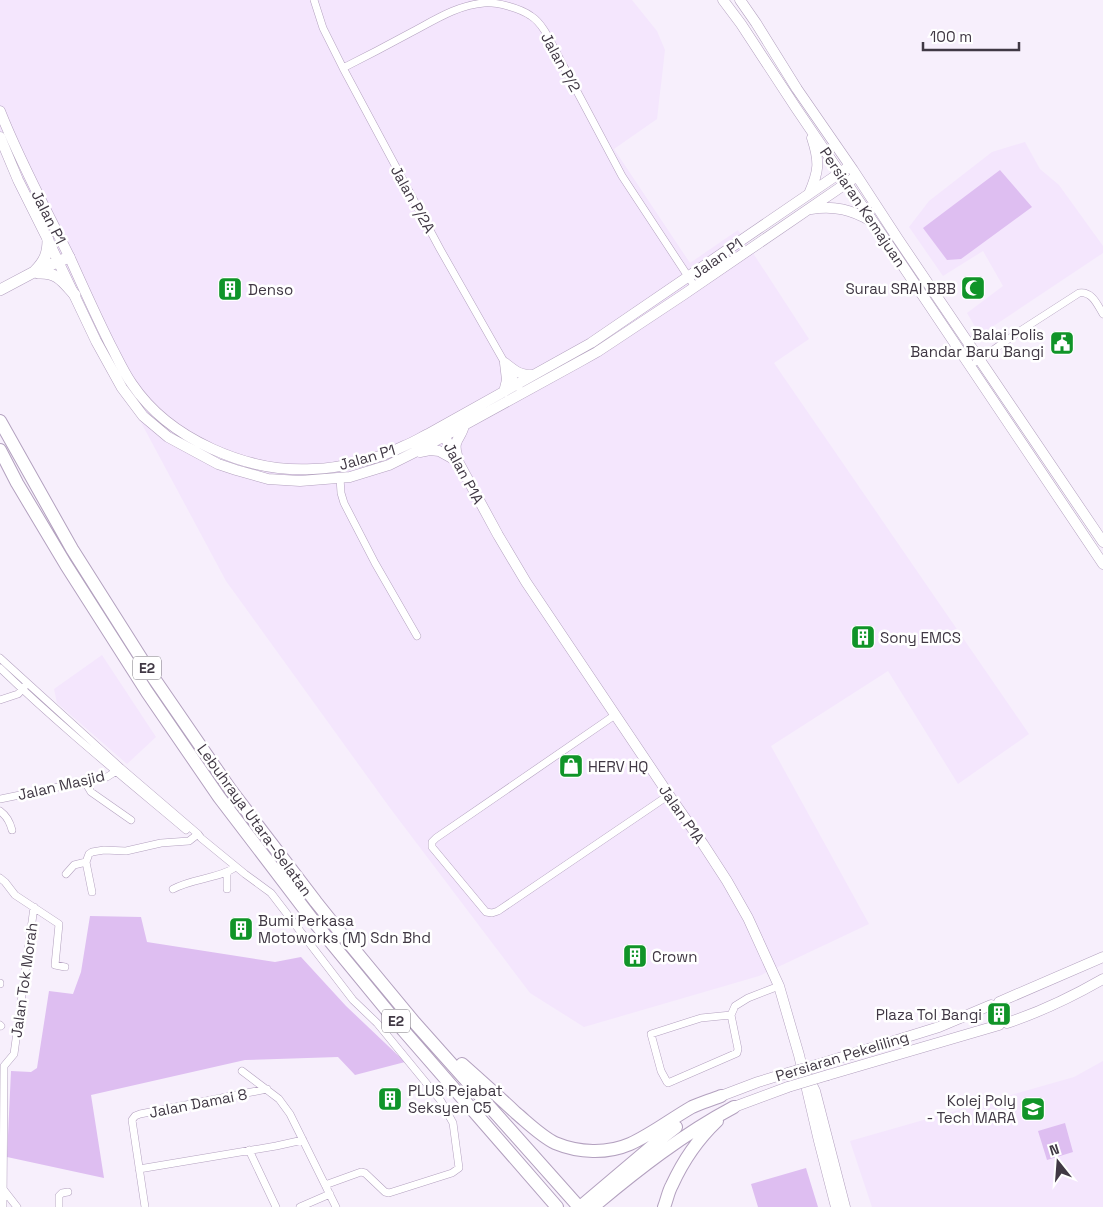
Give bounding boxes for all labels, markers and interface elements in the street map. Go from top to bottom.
scale bar [923,20,1019,52]
text: 100 m [930,27,972,46]
street label: Jalan P/2 [537,29,585,95]
street label: Persiaran Kemajuan [816,143,910,271]
street label: Jalan P/2A [387,162,440,237]
street label: Jalan P1 [27,187,71,247]
street label: Jalan P1 [688,234,746,282]
mosque icon: Surau SRAI BBB [960,275,986,301]
building icon: Denso [217,276,243,302]
place label: Surau SRAI BBB [845,279,956,298]
place label: Denso [248,280,293,299]
place label: Balai Polis Bandar Baru Bangi [910,325,1044,361]
public building icon: Balai Polis Bandar Baru Bangi [1049,330,1075,356]
street label: Jalan P1A [440,439,488,508]
street label: Jalan P1 [337,440,397,474]
building icon: Sony EMCS [850,624,876,650]
place label: Sony EMCS [880,628,961,647]
road number: E2 [133,656,161,680]
street label: Lebuhraya Utara–Selatan [193,740,317,900]
shop icon: HERV HQ [558,753,584,779]
place label: HERV HQ [588,757,648,776]
street label: Jalan Masjid [16,766,106,804]
street label: Jalan P1A [655,781,709,847]
place label: Bumi Perkasa Motoworks (M) Sdn Bhd [258,911,431,948]
building icon: Bumi Perkasa Motoworks (M) Sdn Bhd [228,916,254,942]
street label: Jalan Tok Morah [7,921,41,1039]
building icon: Crown [622,943,648,969]
place label: Crown [652,947,697,966]
building icon: Plaza Tol Bangi [986,1001,1012,1027]
place label: Plaza Tol Bangi [876,1005,982,1024]
road number: E2 [382,1009,410,1032]
street label: Persiaran Pekeliling [773,1027,911,1085]
place label: PLUS Pejabat Seksyen C5 [408,1081,503,1117]
street label: Jalan Damai 8 [147,1084,249,1122]
building icon: PLUS Pejabat Seksyen C5 [377,1086,403,1112]
place label: Kolej Poly - Tech MARA [927,1091,1017,1127]
school or university icon: Kolej Poly - Tech MARA [1020,1096,1046,1122]
north arrow [1033,1137,1083,1187]
text: N [1047,1140,1061,1160]

